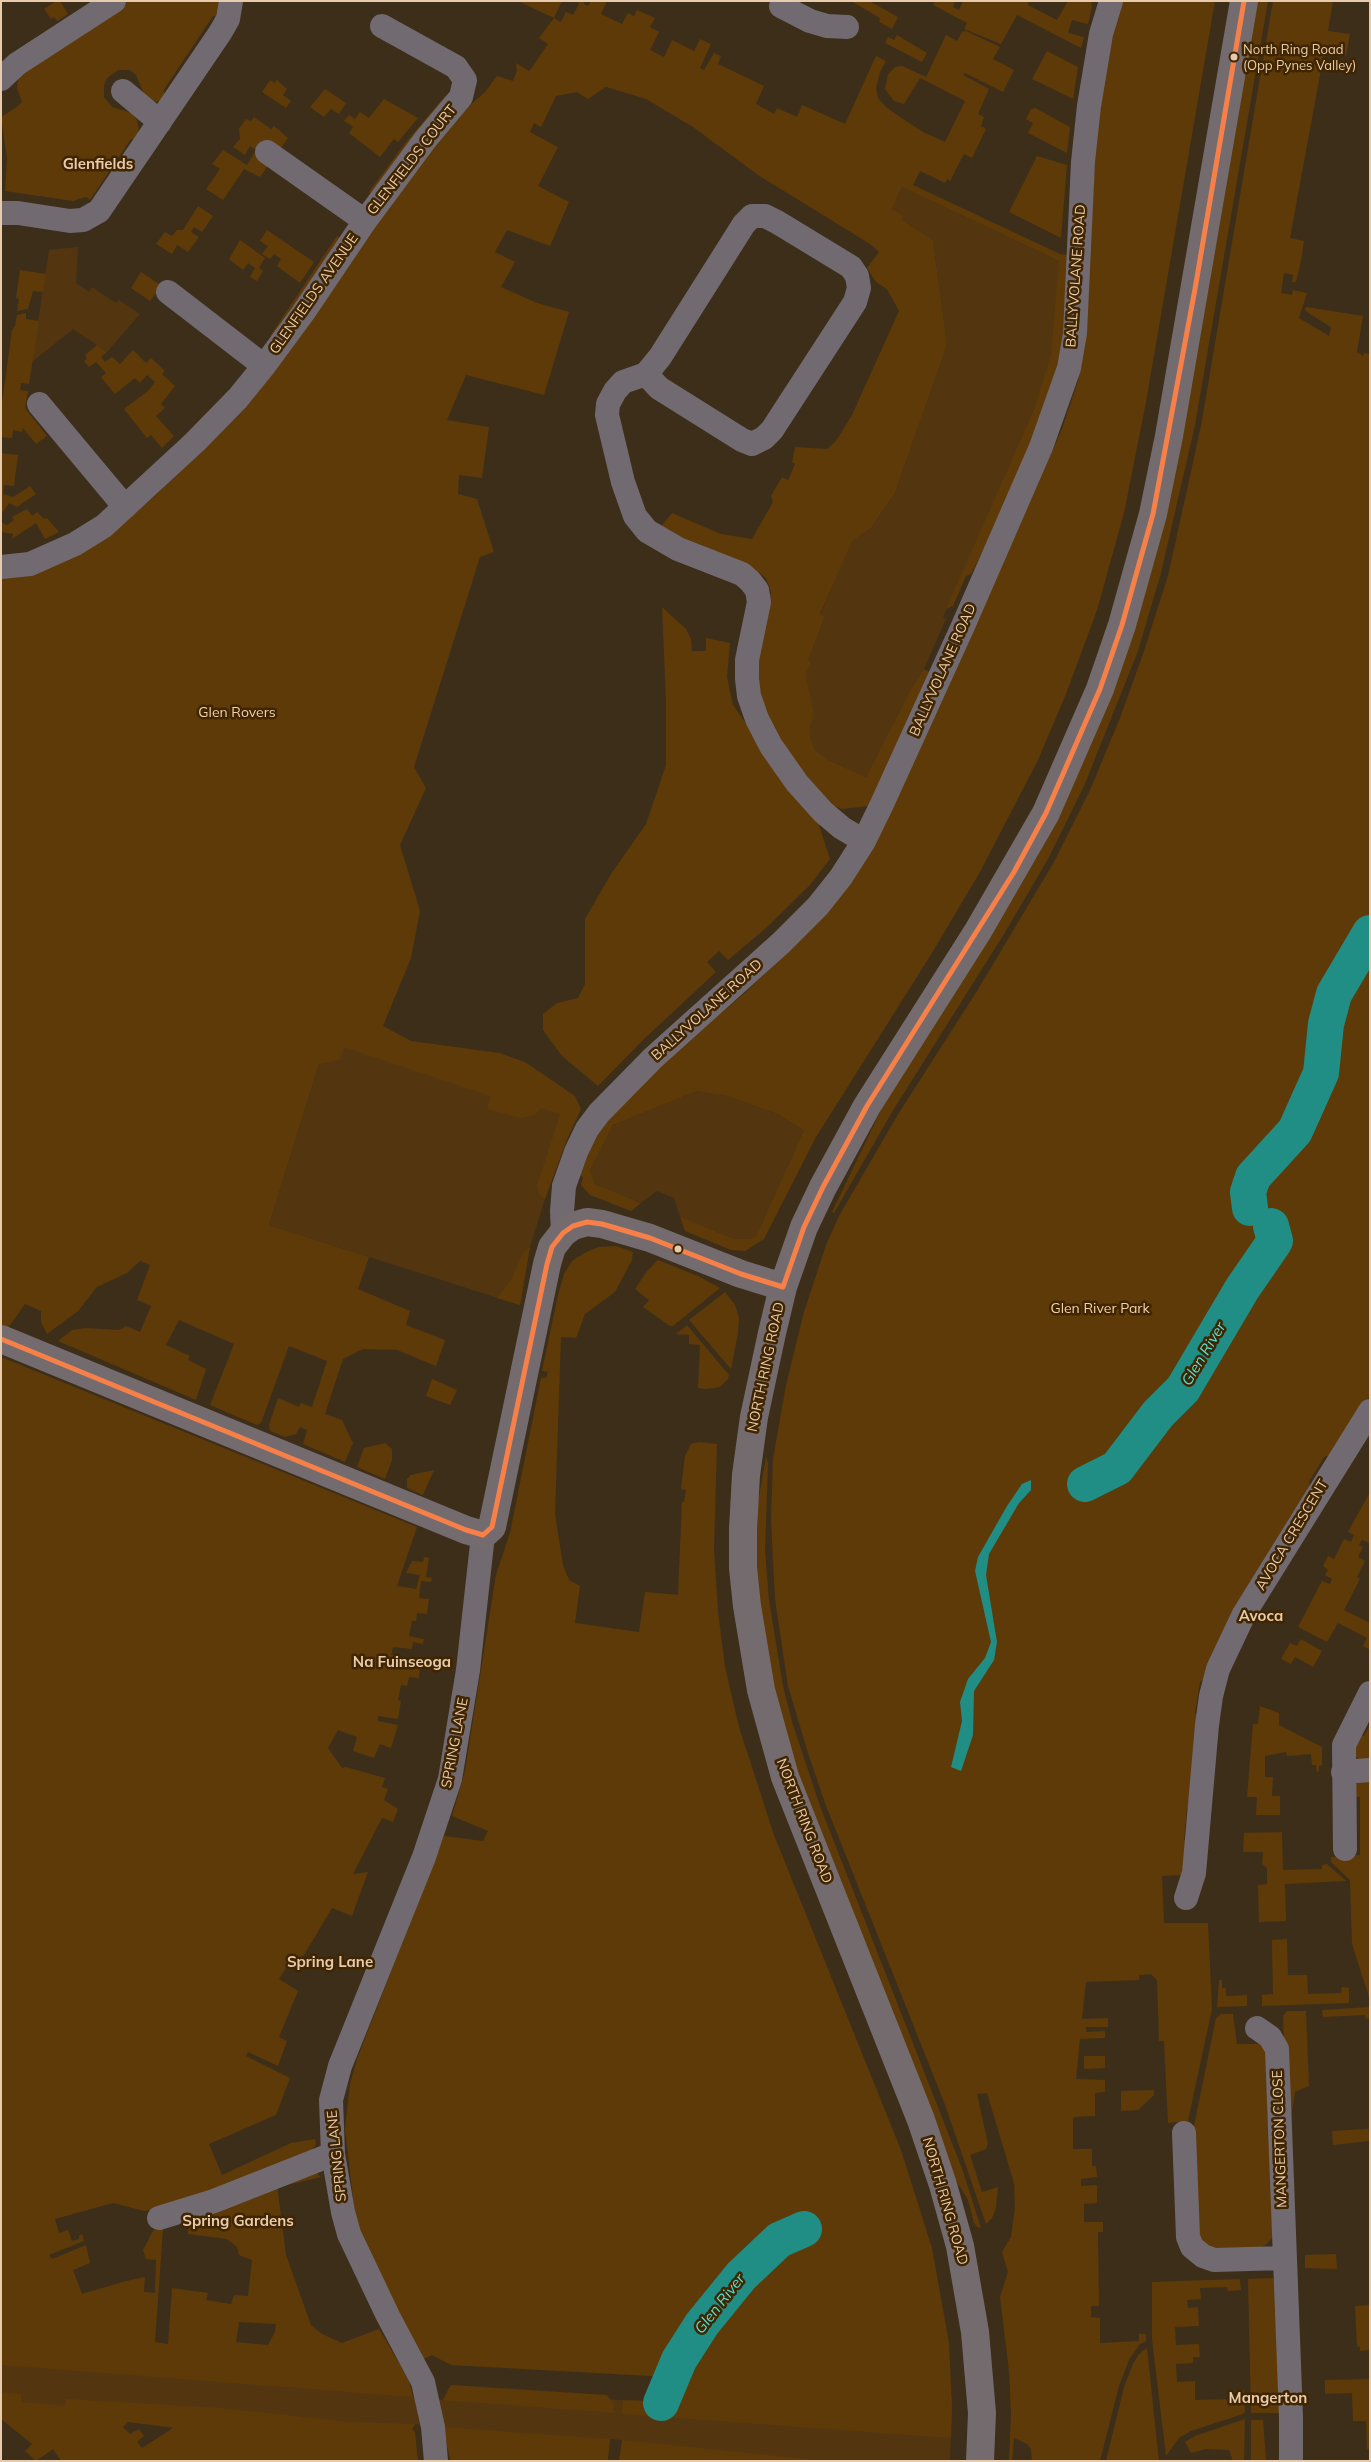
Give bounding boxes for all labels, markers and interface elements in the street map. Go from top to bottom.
place label: North Ring Road (Opp Pynes Valley) [1243,42,1356,73]
marker: North Ring Road (Opp Pynes Valley) [1229,52,1239,62]
street label: GLENFIELDS COURT [364,102,460,218]
district label: Glenfields [63,155,133,173]
street label: BALLYVOLANE ROAD [1063,204,1089,348]
street label: GLENFIELDS AVENUE [266,231,362,357]
street label: BALLYVOLANE ROAD [906,601,980,739]
park label: Glen Rovers [198,705,276,721]
street label: BALLYVOLANE ROAD [648,956,766,1064]
unlabelled marker [673,1244,683,1254]
street label: NORTH RING ROAD [744,1301,788,1433]
park label: Glen River Park [1050,1301,1150,1317]
water label: Glen River [1178,1319,1230,1389]
street label: AVOCA CRESCENT [1252,1477,1332,1593]
district label: Avoca [1239,1607,1283,1625]
district label: Na Fuinseoga [353,1653,451,1671]
street label: SPRING LANE [438,1696,472,1790]
street label: NORTH RING ROAD [772,1756,836,1886]
district label: Spring Lane [287,1953,373,1971]
street label: MANGERTON CLOSE [1269,2070,1291,2208]
street label: SPRING LANE [324,2109,350,2203]
street label: NORTH RING ROAD [919,2135,971,2267]
district label: Spring Gardens [182,2212,294,2230]
water label: Glen River [691,2271,749,2337]
district label: Mangerton [1229,2389,1307,2407]

